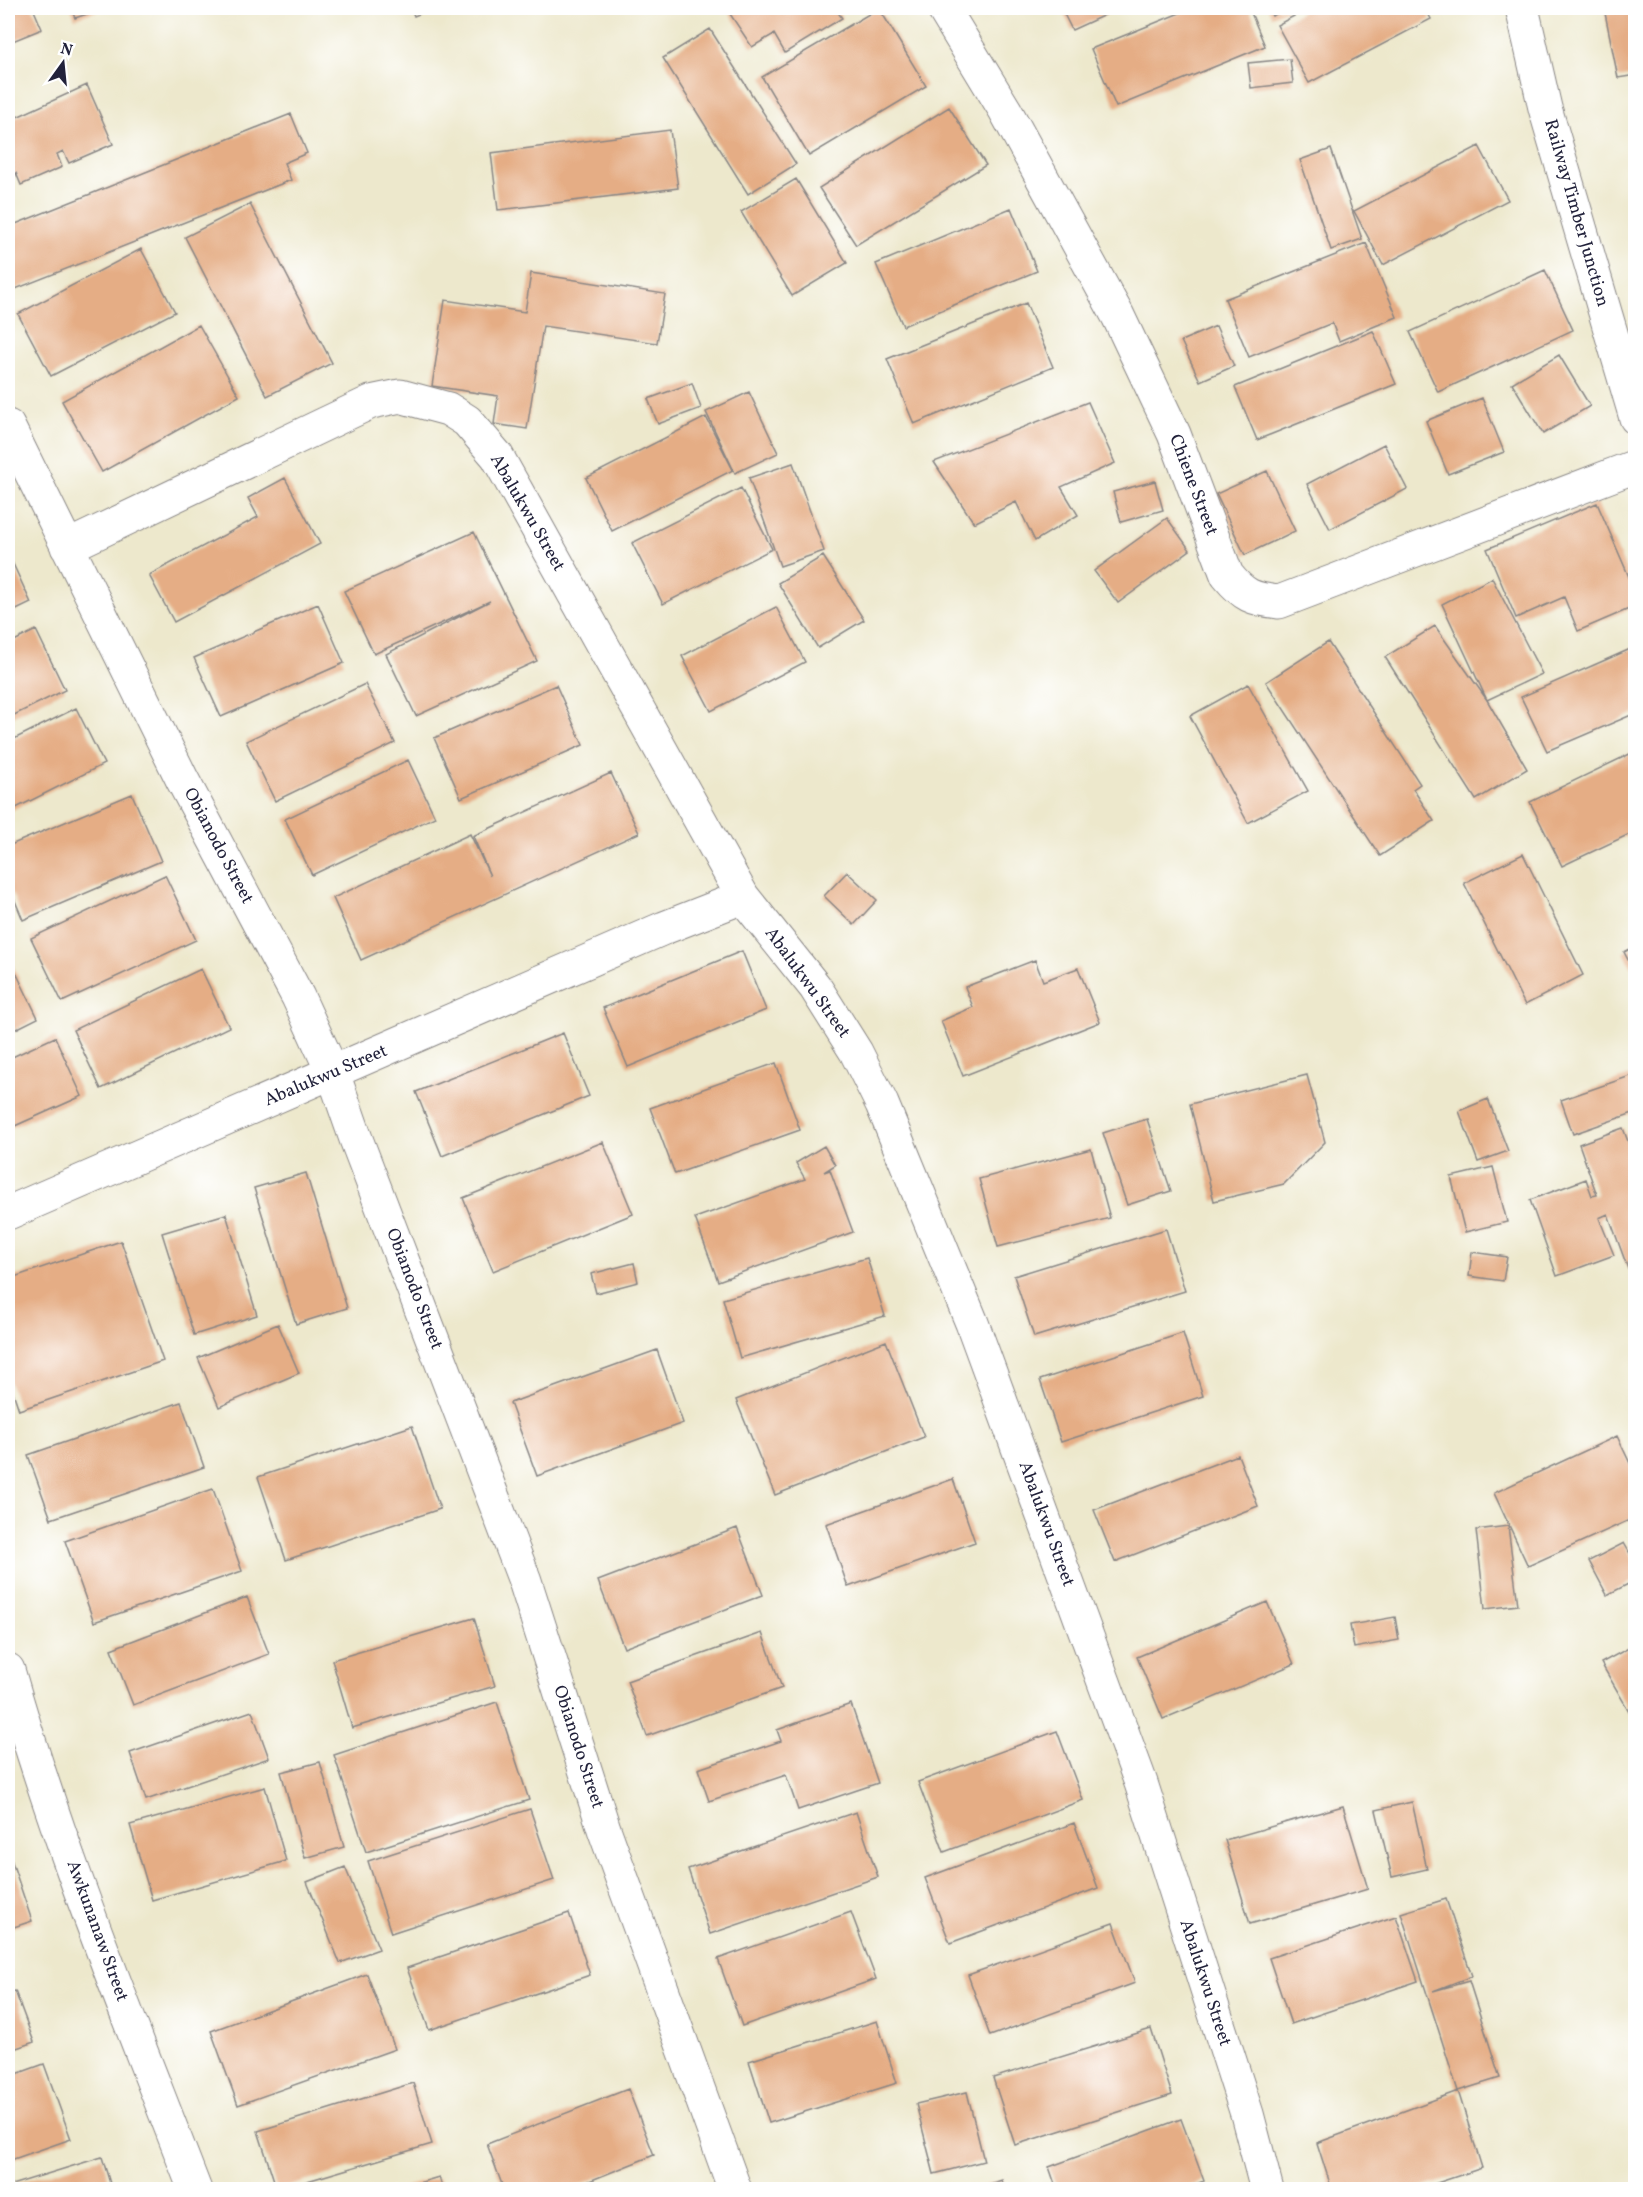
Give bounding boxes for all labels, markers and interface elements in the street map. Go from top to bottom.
north arrow [33,33,93,93]
text: N [58,38,75,63]
street label: Railway Timber Junction [1537,116,1615,310]
street label: Chiene Street [1162,431,1224,539]
street label: Abalukwu Street [483,450,571,576]
street label: Obianodo Street [177,784,259,908]
street label: Abalukwu Street [758,922,856,1044]
street label: Abalukwu Street [261,1039,391,1113]
street label: Obianodo Street [379,1225,449,1353]
street label: Abalukwu Street [1012,1458,1080,1590]
street label: Obianodo Street [546,1682,610,1812]
street label: Awkunanaw Street [60,1857,134,2005]
street label: Abalukwu Street [1173,1917,1237,2049]

